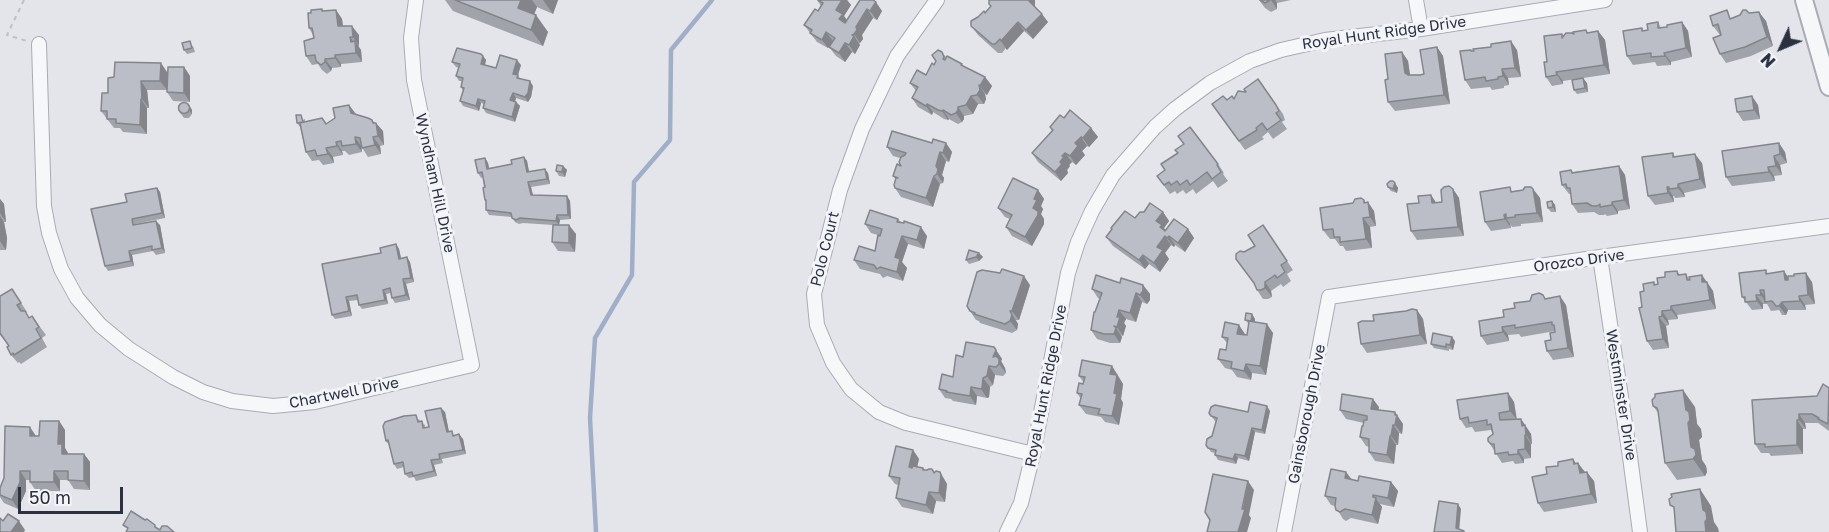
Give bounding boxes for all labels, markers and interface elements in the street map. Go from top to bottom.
street label: Royal Hunt Ridge Drive [1301,13,1467,53]
north arrow [1751,18,1811,78]
text: N [1757,49,1779,72]
street label: Wyndham Hill Drive [411,112,459,254]
street label: Polo Court [807,210,843,288]
street label: Orozco Drive [1532,246,1626,276]
street label: Royal Hunt Ridge Drive [1021,303,1071,469]
street label: Westminster Drive [1602,328,1640,462]
street label: Gainsborough Drive [1285,343,1329,485]
street label: Chartwell Drive [288,374,400,412]
scale bar [21,475,126,513]
text: 50 m [29,486,71,508]

